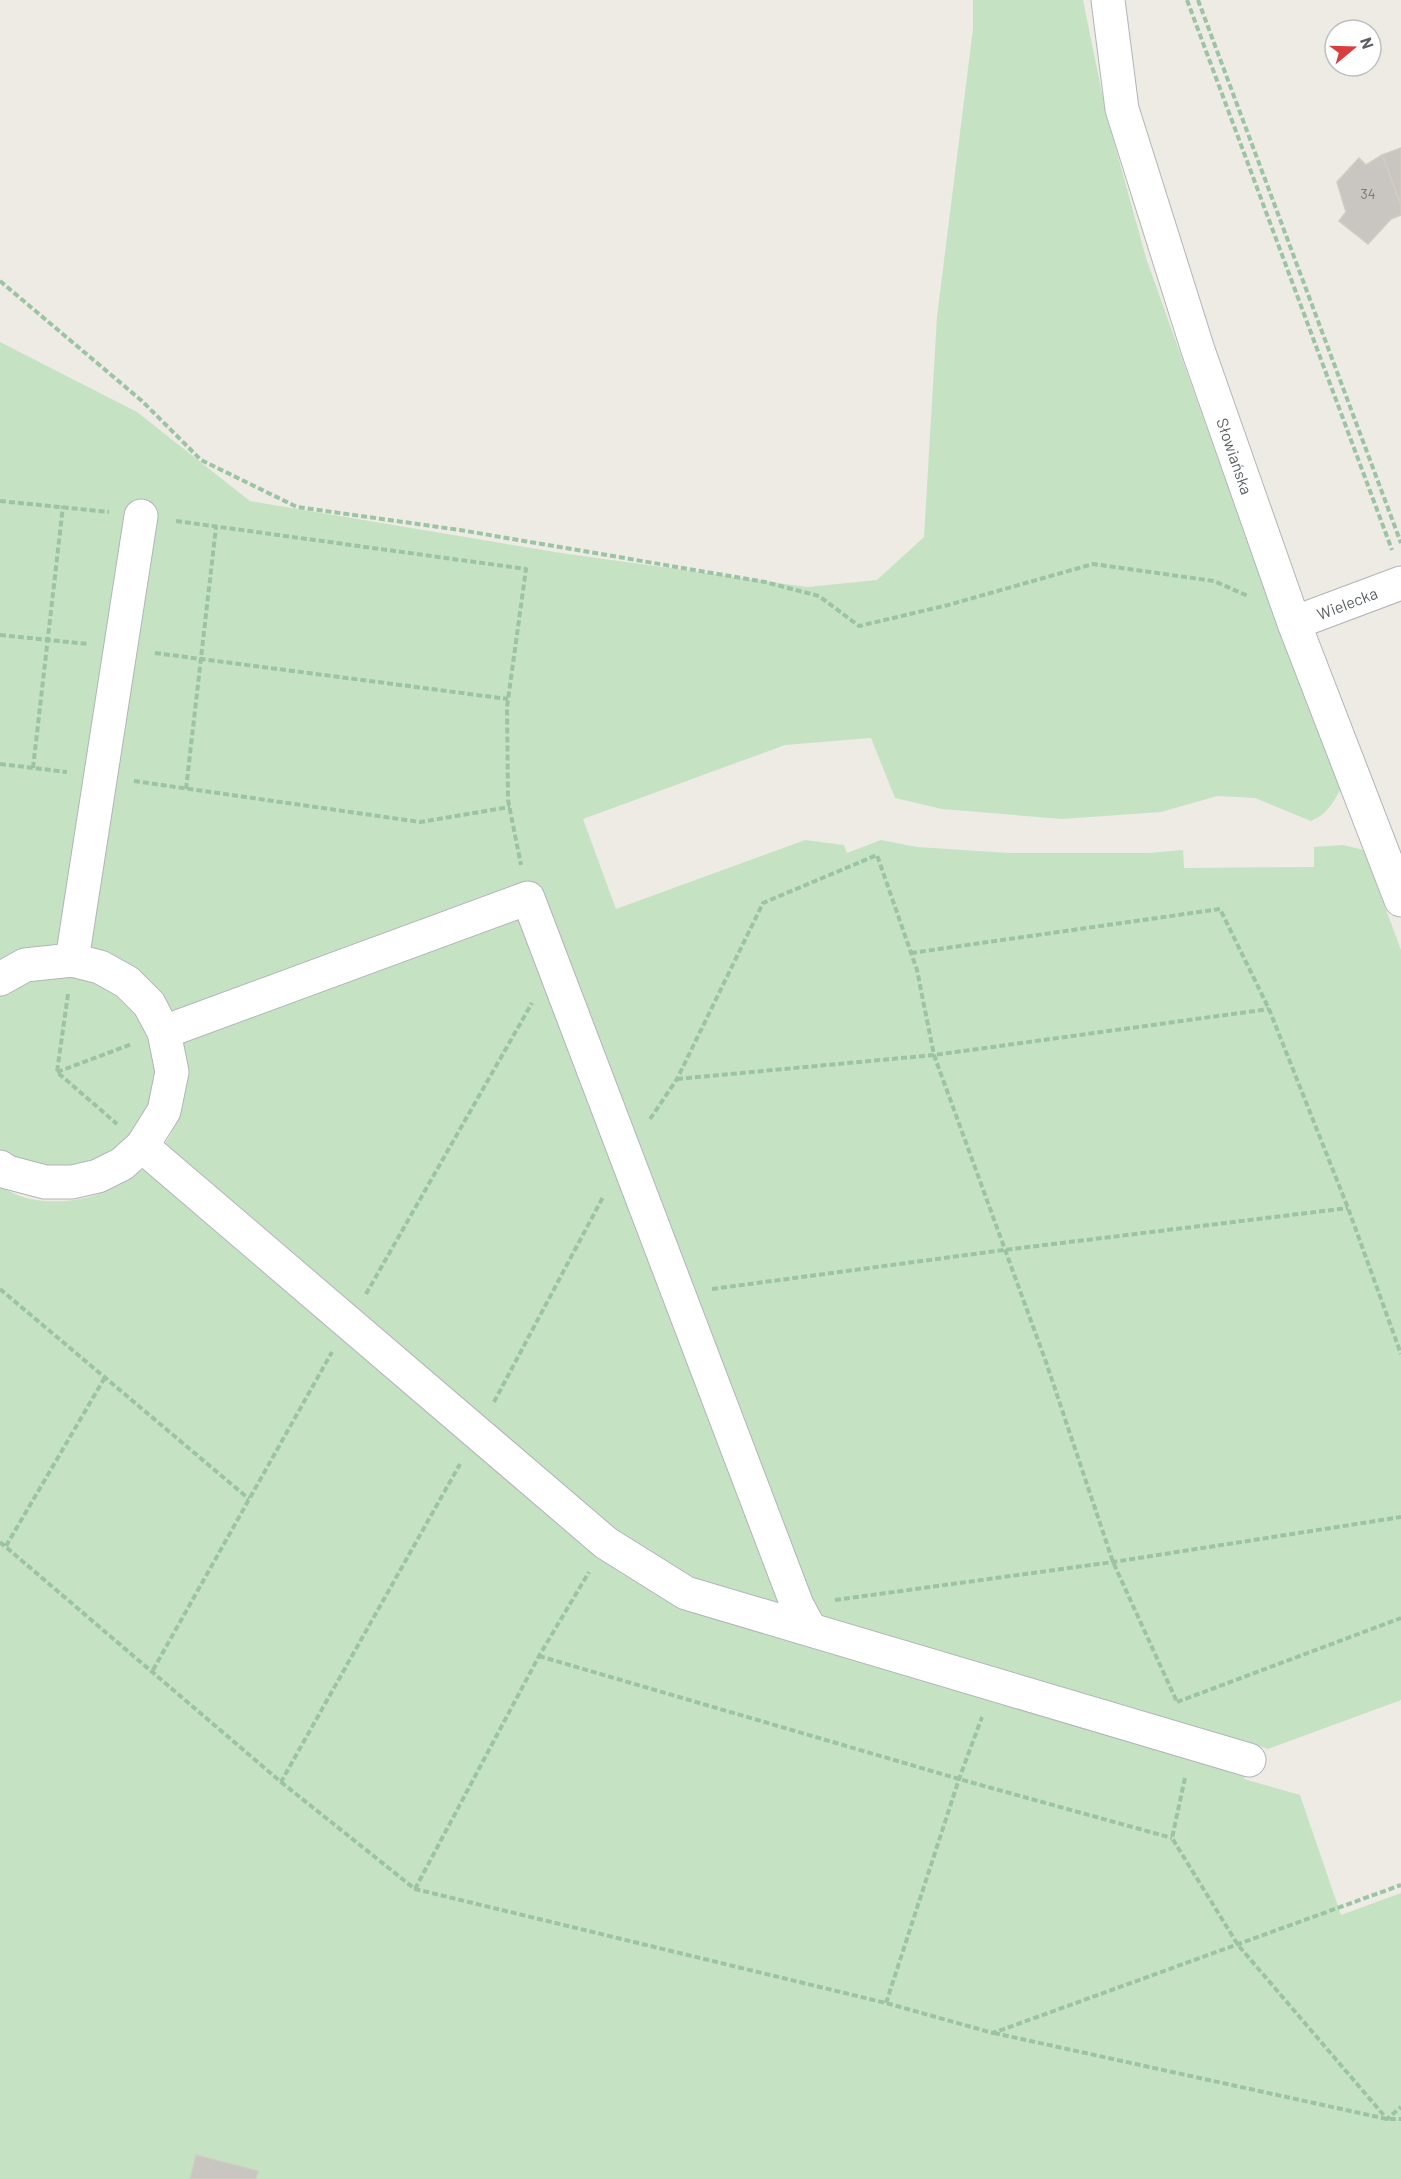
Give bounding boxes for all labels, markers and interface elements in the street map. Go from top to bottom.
north arrow [1323,18,1383,78]
text: N [1357,35,1378,51]
house number: 34 [1361,185,1375,202]
street label: Słowiańska [1213,415,1257,497]
street label: Wielecka [1314,583,1380,623]

